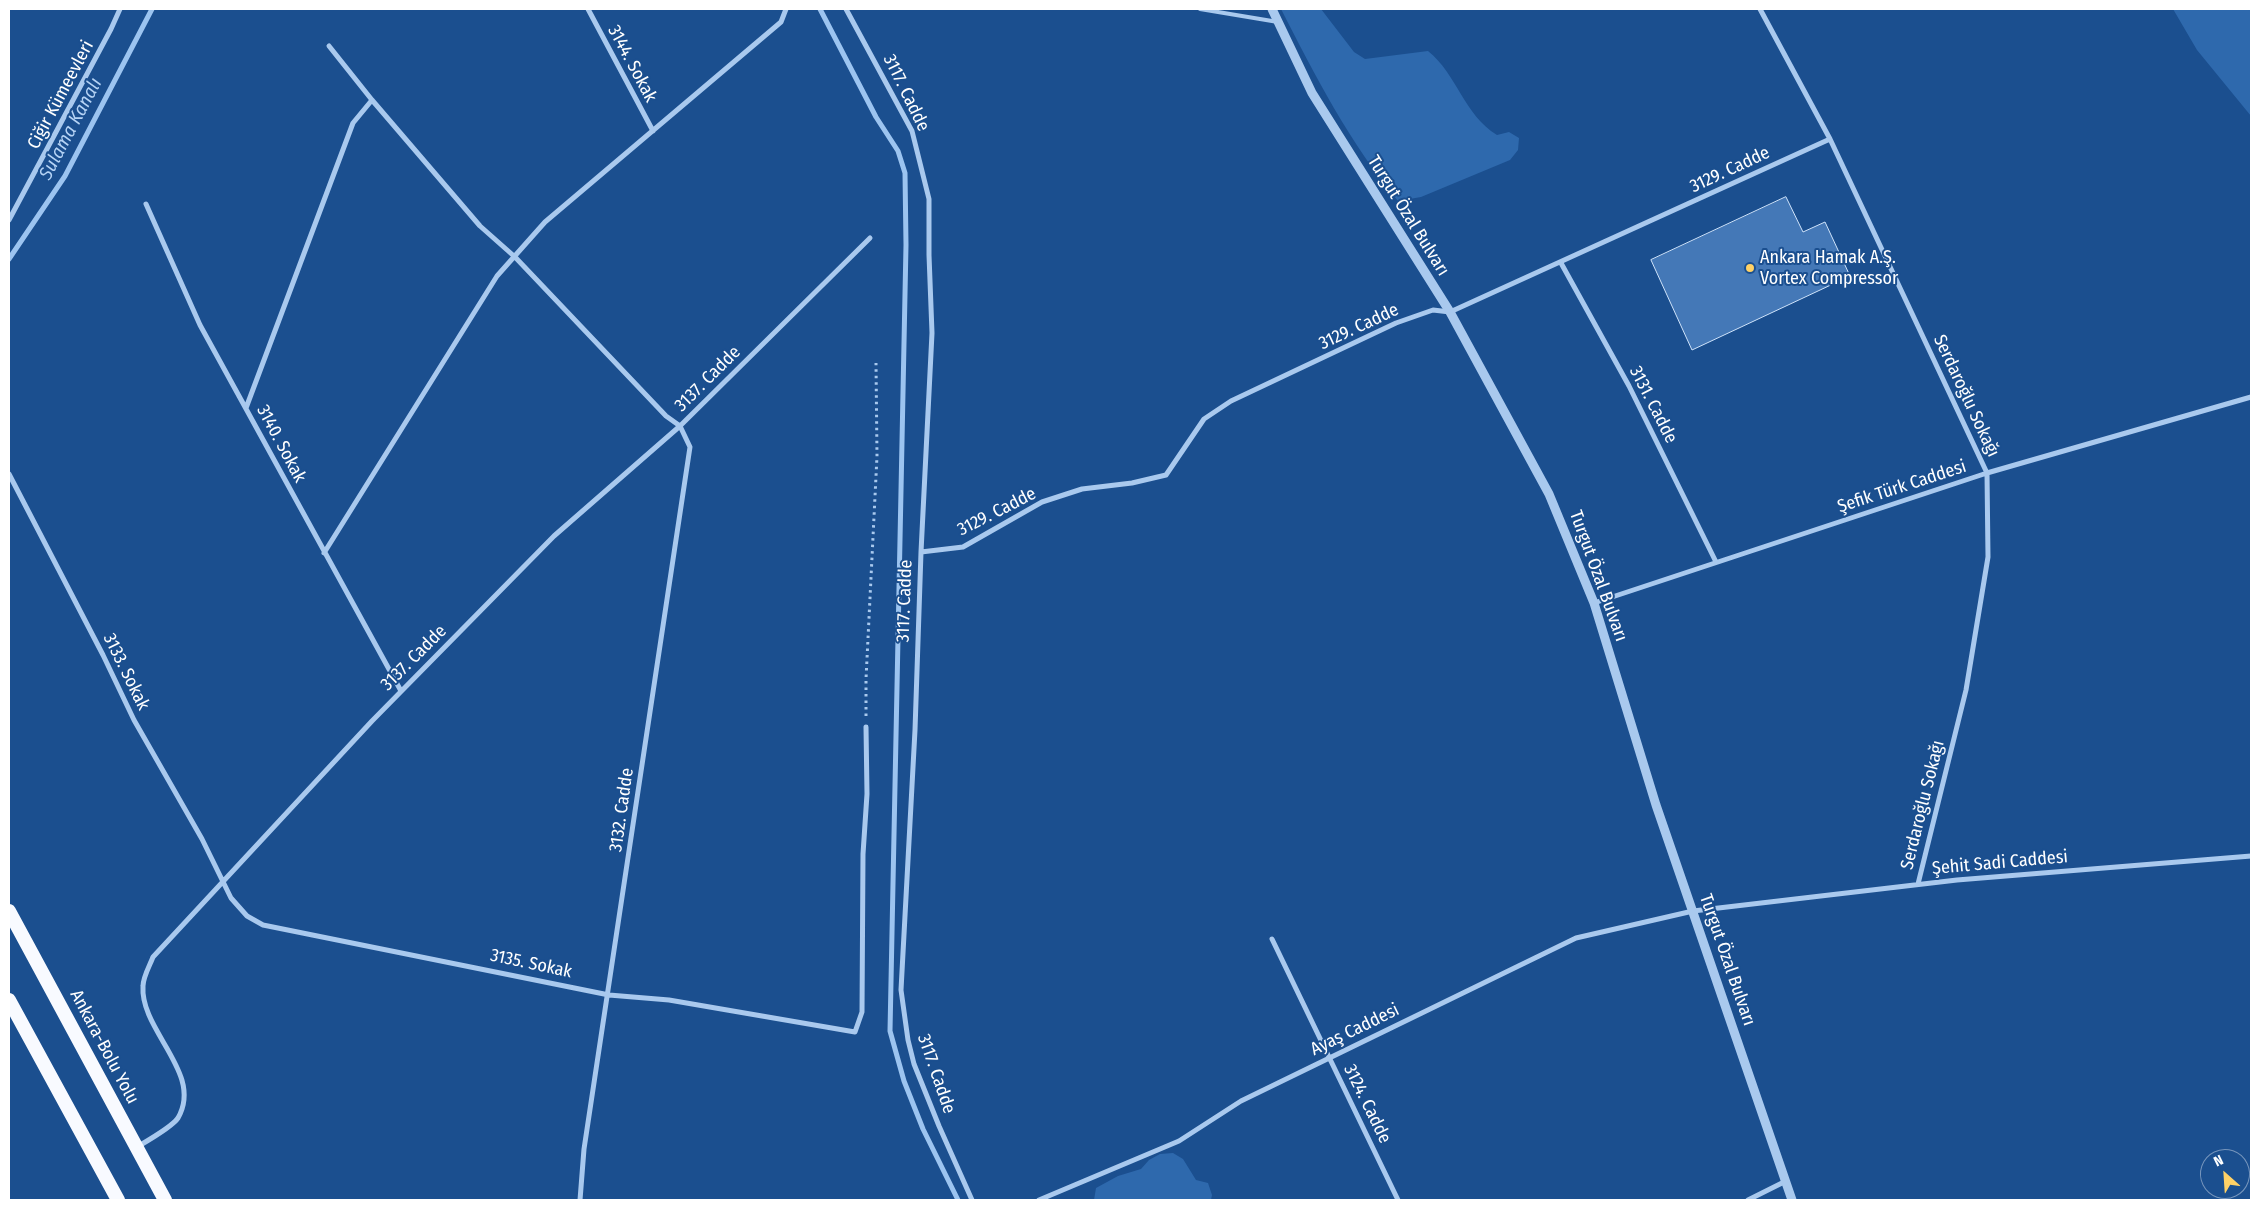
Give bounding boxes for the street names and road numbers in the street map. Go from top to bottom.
street label: 3144. Sokak [603,22,661,106]
street label: Ciğir Kümeevleri [23,37,99,153]
street label: 3117. Cadde [878,51,934,135]
street label: 3129. Cadde [1687,142,1773,198]
street label: Turgut Özal Bulvarı [1362,152,1454,280]
street label: 3129. Cadde [1316,299,1402,355]
street label: Serdaroğlu Sokağı [1928,331,2004,461]
street label: 3137. Cadde [671,342,745,416]
street label: 3131. Cadde [1624,363,1682,447]
street label: 3140. Sokak [252,402,310,486]
street label: Şefik Türk Caddesi [1835,456,1969,518]
street label: 3129. Cadde [954,483,1040,541]
street label: Turgut Özal Bulvarı [1564,508,1632,644]
street label: 3117. Cadde [893,559,917,643]
street label: 3137. Cadde [377,621,451,695]
street label: 3133. Sokak [98,630,154,714]
street label: Serdaroğlu Sokağı [1897,738,1949,872]
street label: 3132. Cadde [605,767,639,853]
street label: Şehit Sadi Caddesi [1931,846,2069,880]
street label: Turgut Özal Bulvarı [1694,891,1760,1029]
street label: 3135. Sokak [488,945,574,983]
street label: Ankara-Bolu Yolu [65,986,143,1108]
street label: Ayaş Caddesi [1307,999,1403,1061]
street label: 3117. Cadde [912,1031,960,1117]
street label: 3124. Cadde [1339,1061,1395,1147]

